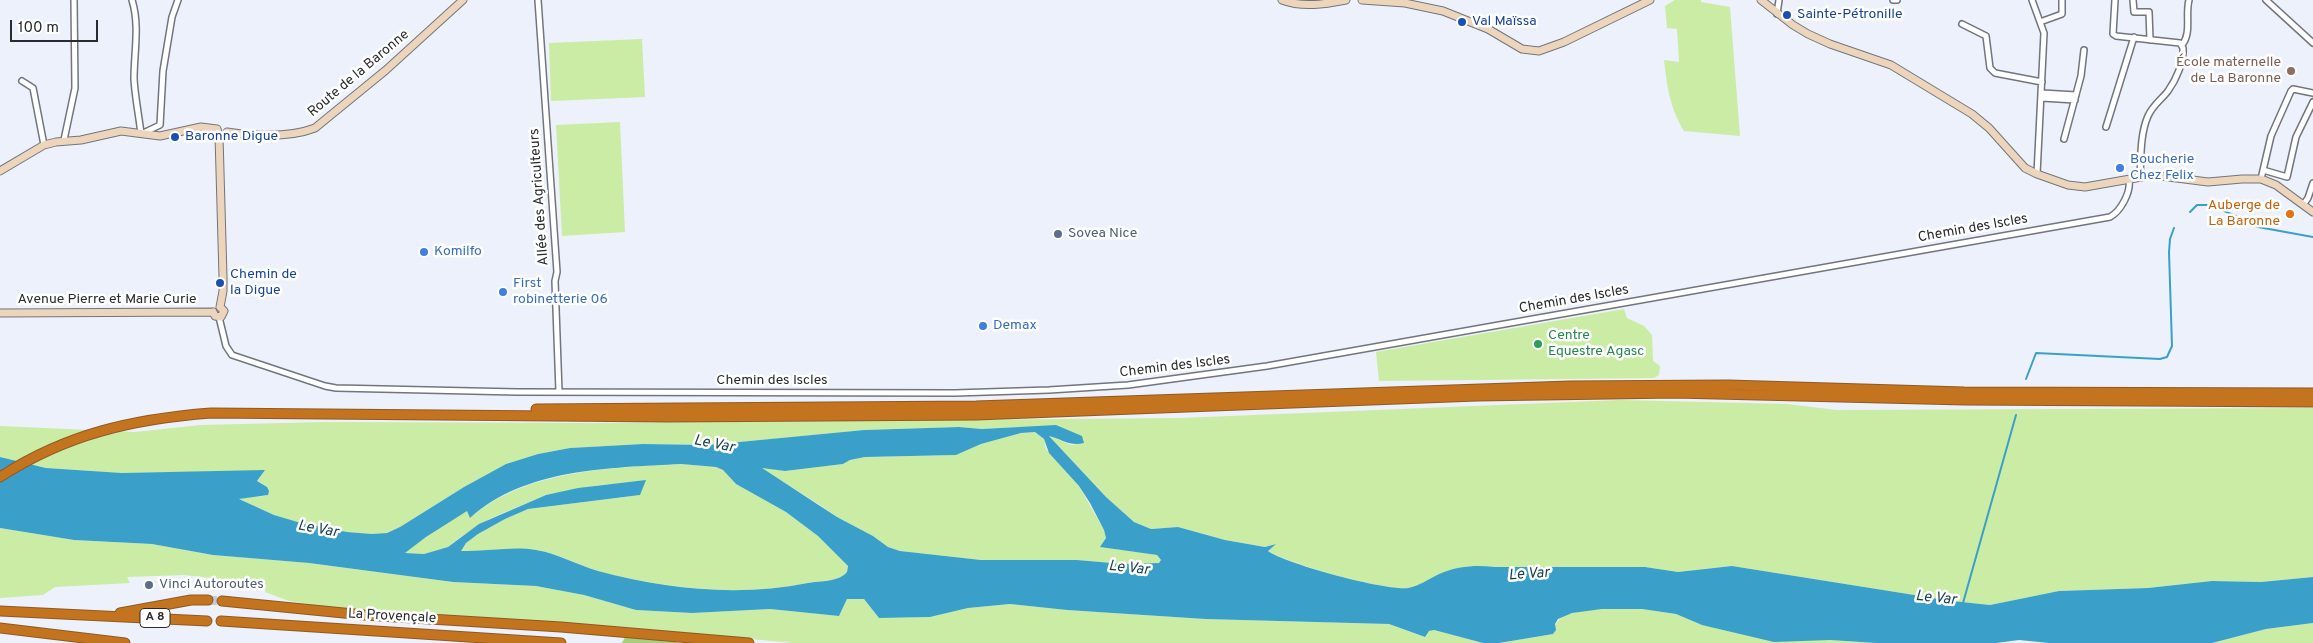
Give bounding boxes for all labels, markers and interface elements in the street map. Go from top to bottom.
place label: Sainte-Pétronille [1797,7,1903,23]
marker: Sainte-Pétronille [1781,9,1793,21]
scale bar [12,10,100,42]
place label: Val Maïssa [1472,14,1537,30]
marker: Val Maïssa [1456,16,1468,28]
text: 100 m [18,19,59,38]
street label: Route de la Baronne [305,27,413,121]
place label: École maternelle de La Baronne [2176,55,2281,88]
marker: École maternelle de La Baronne [2285,65,2297,77]
street label: Allée des Agriculteurs [527,128,553,266]
place label: Baronne Digue [185,129,278,145]
marker: Baronne Digue [169,131,181,143]
place label: Boucherie Chez Felix [2130,152,2194,184]
marker: Boucherie Chez Felix [2114,162,2126,174]
place label: Auberge de La Baronne [2208,198,2280,230]
marker: Auberge de La Baronne [2284,208,2296,220]
street label: Chemin des Iscles [1917,211,2029,247]
place label: Sovea Nice [1068,226,1137,242]
marker: Sovea Nice [1052,228,1064,240]
place label: Komilfo [434,244,482,260]
marker: Komilfo [418,246,430,258]
place label: Chemin de la Digue [230,267,297,300]
place label: First robinetterie 06 [513,276,608,308]
marker: Chemin de la Digue [214,277,226,289]
street label: Chemin des Iscles [1518,282,1630,318]
marker: First robinetterie 06 [497,286,509,298]
street label: Avenue Pierre et Marie Curie [17,292,197,308]
place label: Demax [993,318,1037,334]
marker: Demax [977,320,989,332]
place label: Centre Equestre Agasc [1548,328,1644,361]
marker: Centre Equestre Agasc [1532,338,1544,350]
street label: Chemin des Iscles [1119,352,1231,382]
street label: Chemin des Iscles [716,373,828,389]
water label: Le Var [692,432,736,458]
water label: Le Var [296,518,340,542]
water label: Le Var [1108,558,1150,580]
water label: Le Var [1508,565,1550,585]
place label: Vinci Autoroutes [159,577,264,593]
marker: Vinci Autoroutes [143,579,155,591]
water label: Le Var [1915,588,1957,610]
street label: La Provençale [347,606,437,628]
road number: A 8 [140,608,170,628]

